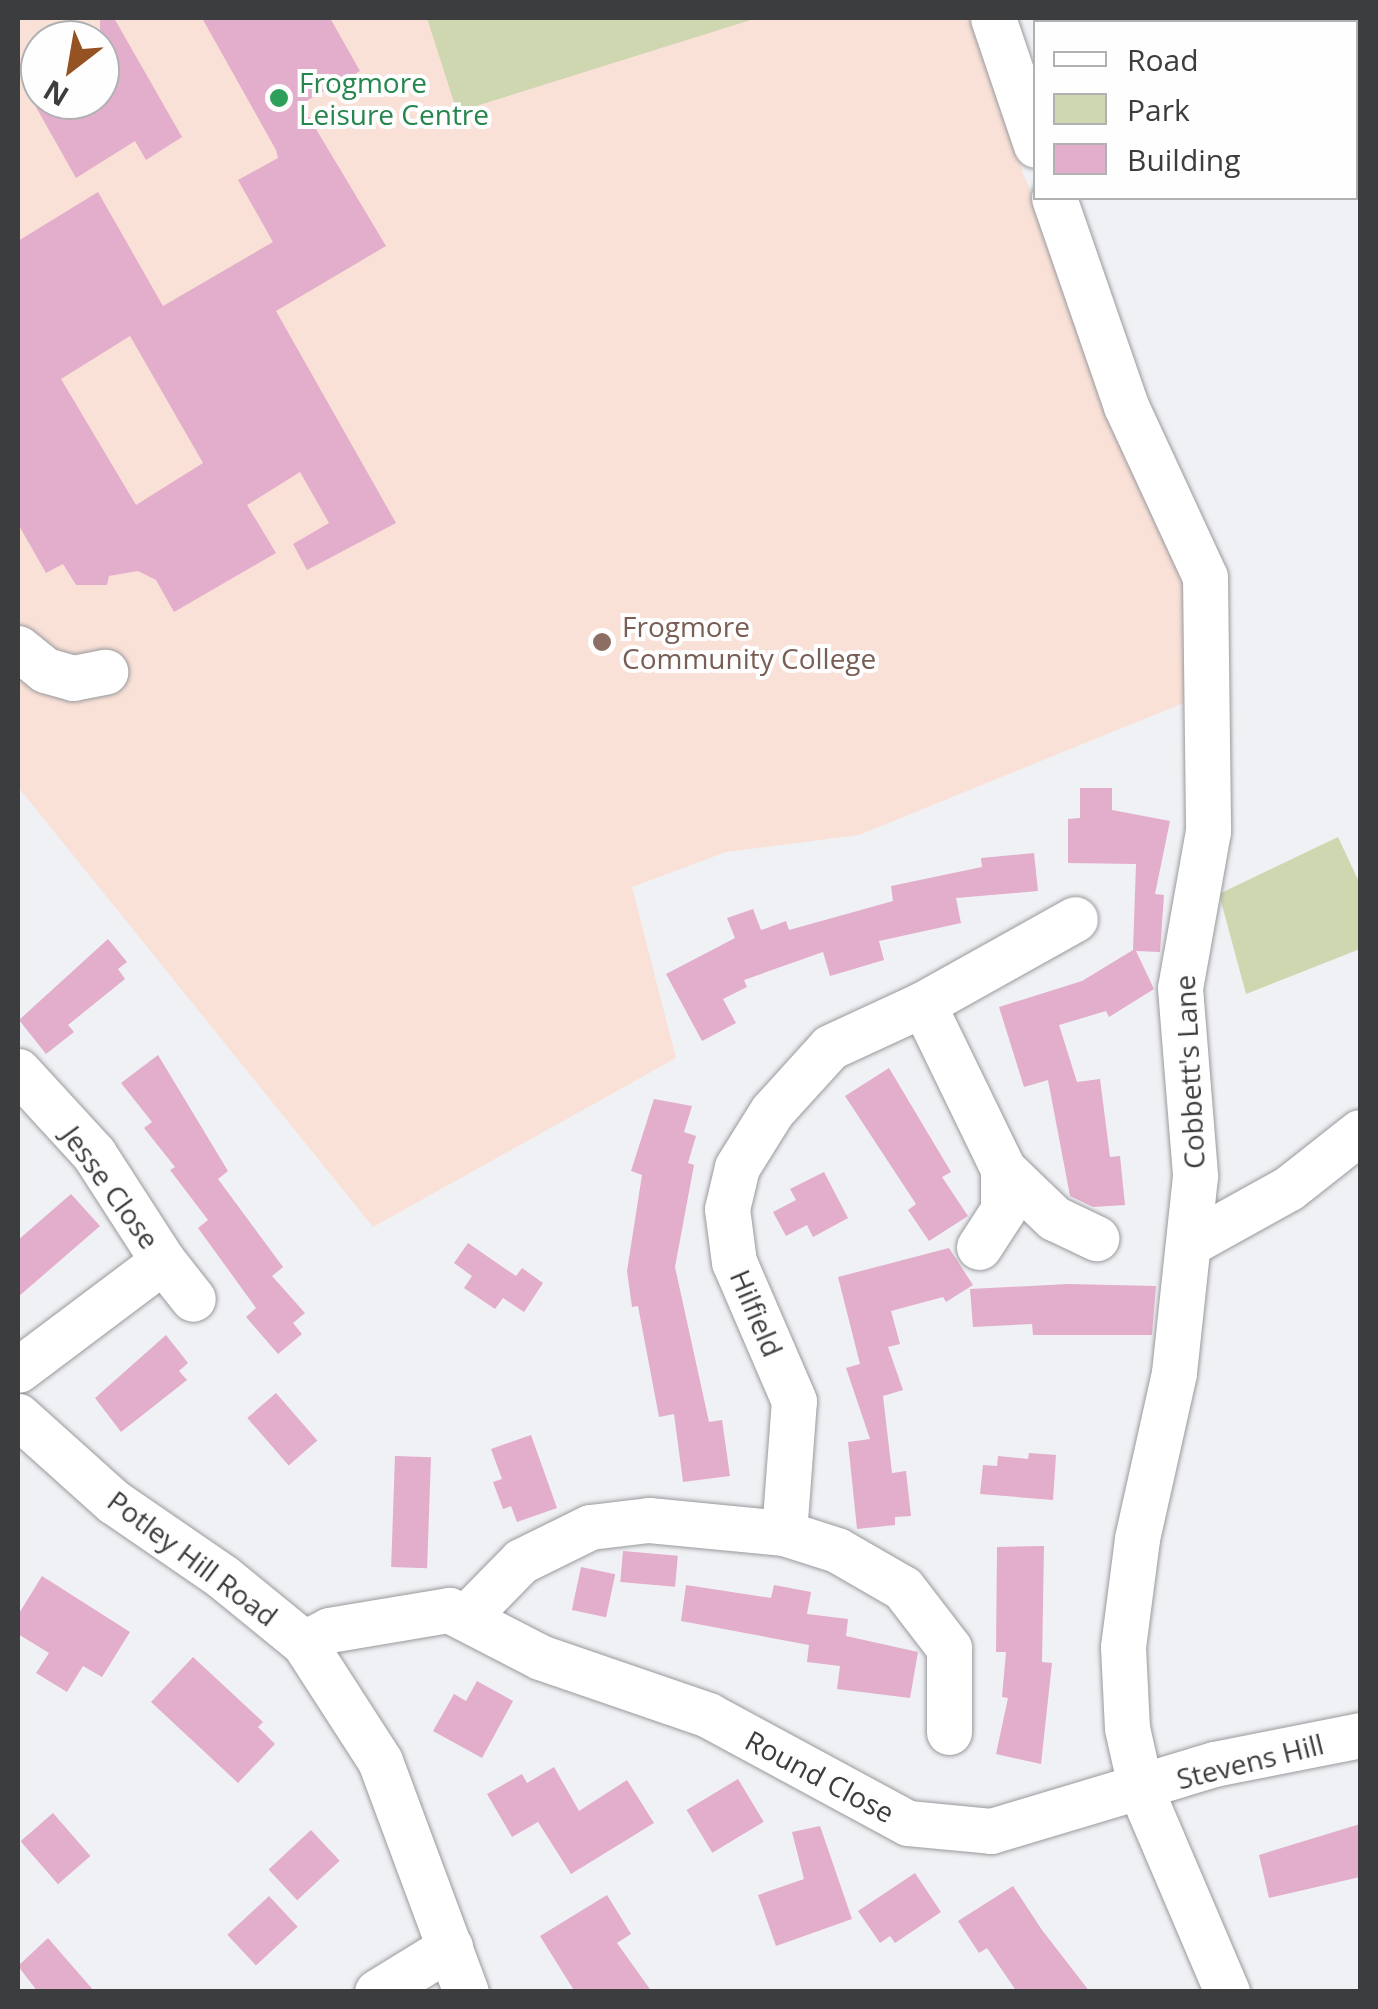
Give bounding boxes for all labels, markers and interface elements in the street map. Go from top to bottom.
north arrow [20,20,120,120]
legend [1033,20,1358,200]
text: Road [1127,39,1199,80]
place label: Frogmore Leisure Centre [299,65,489,131]
text: N [36,72,75,116]
marker: Frogmore Leisure Centre [268,87,290,109]
text: Park [1127,89,1190,130]
text: Building [1127,139,1241,180]
place label: Frogmore Community College [622,609,876,675]
marker: Frogmore Community College [591,631,613,653]
street label: Cobbett's Lane [1167,974,1211,1170]
street label: Jesse Close [55,1119,167,1255]
street label: Hilfield [724,1264,790,1362]
street label: Potley Hill Road [102,1483,284,1633]
street label: Round Close [740,1723,900,1829]
street label: Stevens Hill [1173,1727,1327,1795]

